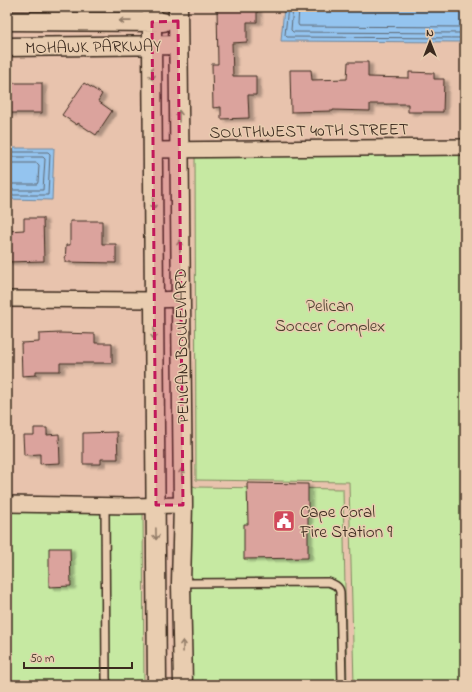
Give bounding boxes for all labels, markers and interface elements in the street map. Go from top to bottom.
one-way arrow [119,18,132,25]
north arrow [410,22,450,62]
text: N [426,25,434,41]
street label: MOHAWK PARKWAY [25,34,161,61]
one-way arrow [148,67,156,80]
one-way arrow [175,110,183,123]
street label: SOUTHWEST 40TH STREET [209,117,409,146]
one-way arrow [149,197,157,210]
one-way arrow [176,240,184,253]
street label: PELICAN BOULEVARD [169,268,196,424]
park label: Pelican Soccer Complex [275,294,385,339]
one-way arrow [150,327,158,340]
one-way arrow [178,468,186,481]
place label: Cape Coral Fire Station 9 [299,500,392,545]
public building icon: Cape Coral Fire Station 9 [271,508,297,534]
one-way arrow [152,527,160,540]
one-way arrow [179,640,186,653]
scale bar [24,644,132,670]
text: 50 m [30,650,54,668]

